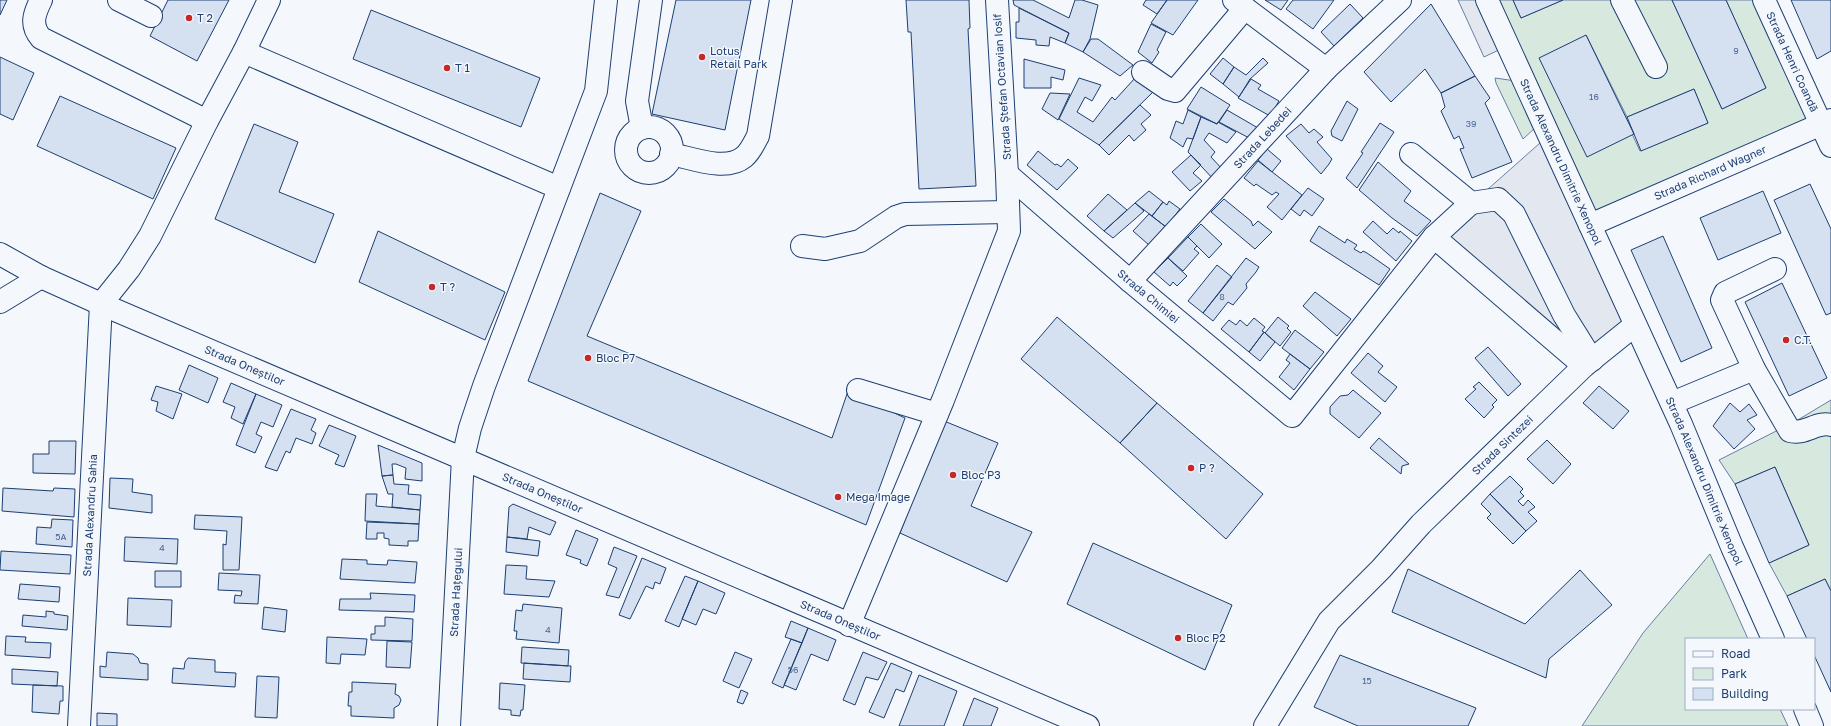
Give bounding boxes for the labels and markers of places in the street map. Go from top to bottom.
place label: T 2 [197,11,213,24]
marker: T 2 [184,13,194,23]
place label: Lotus Retail Park [710,44,767,70]
marker: Lotus Retail Park [697,52,707,62]
place label: T 1 [455,61,470,74]
marker: T 1 [442,63,452,73]
place label: T ? [440,280,456,293]
marker: T ? [427,282,437,292]
place label: C.T. [1794,333,1812,346]
marker: C.T. [1781,335,1791,345]
place label: Bloc P7 [596,351,635,364]
marker: Bloc P7 [583,353,593,363]
place label: P ? [1199,461,1215,474]
marker: P ? [1186,463,1196,473]
place label: Bloc P3 [961,468,1001,481]
marker: Bloc P3 [948,470,958,480]
place label: Mega Image [846,490,910,503]
marker: Mega Image [833,492,843,502]
place label: Bloc P2 [1186,631,1226,644]
marker: Bloc P2 [1173,633,1183,643]

